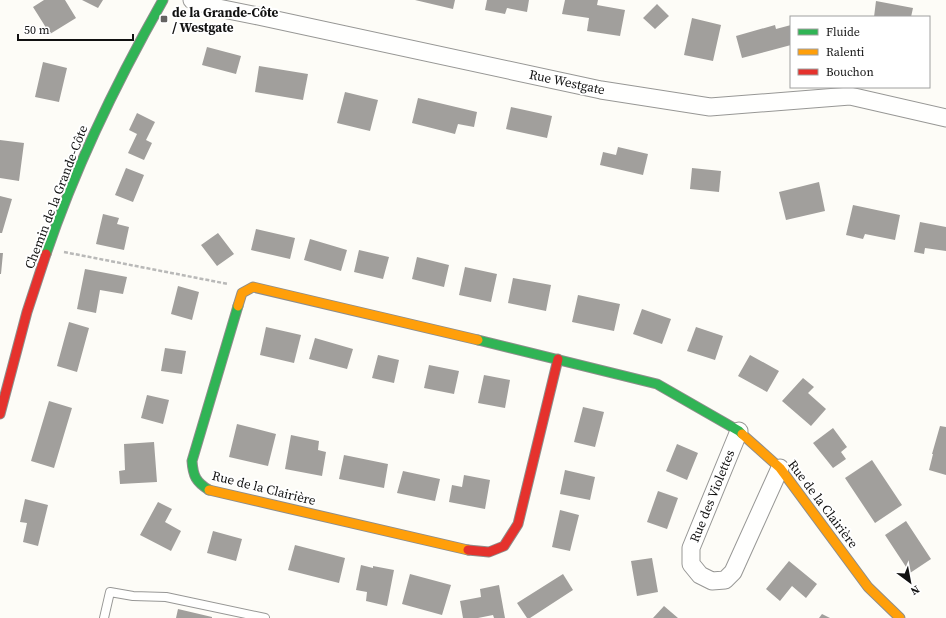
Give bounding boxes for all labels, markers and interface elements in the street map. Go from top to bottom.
place label: de la Grande-Côte / Westgate [172,4,279,36]
marker: de la Grande-Côte / Westgate [159,14,169,24]
scale bar [18,16,133,42]
legend [790,16,930,88]
text: 50 m [24,22,50,38]
text: Fluide [826,24,860,40]
text: Ralenti [826,44,865,60]
text: Bouchon [826,64,874,80]
street label: Rue Westgate [528,66,607,98]
street label: Chemin de la Grande-Côte [21,122,91,271]
street label: Rue des Violettes [686,447,738,545]
street label: Rue de la Clairière [784,456,862,552]
street label: Rue de la Clairière [210,467,318,509]
north arrow [890,562,930,602]
text: N [908,582,922,599]

